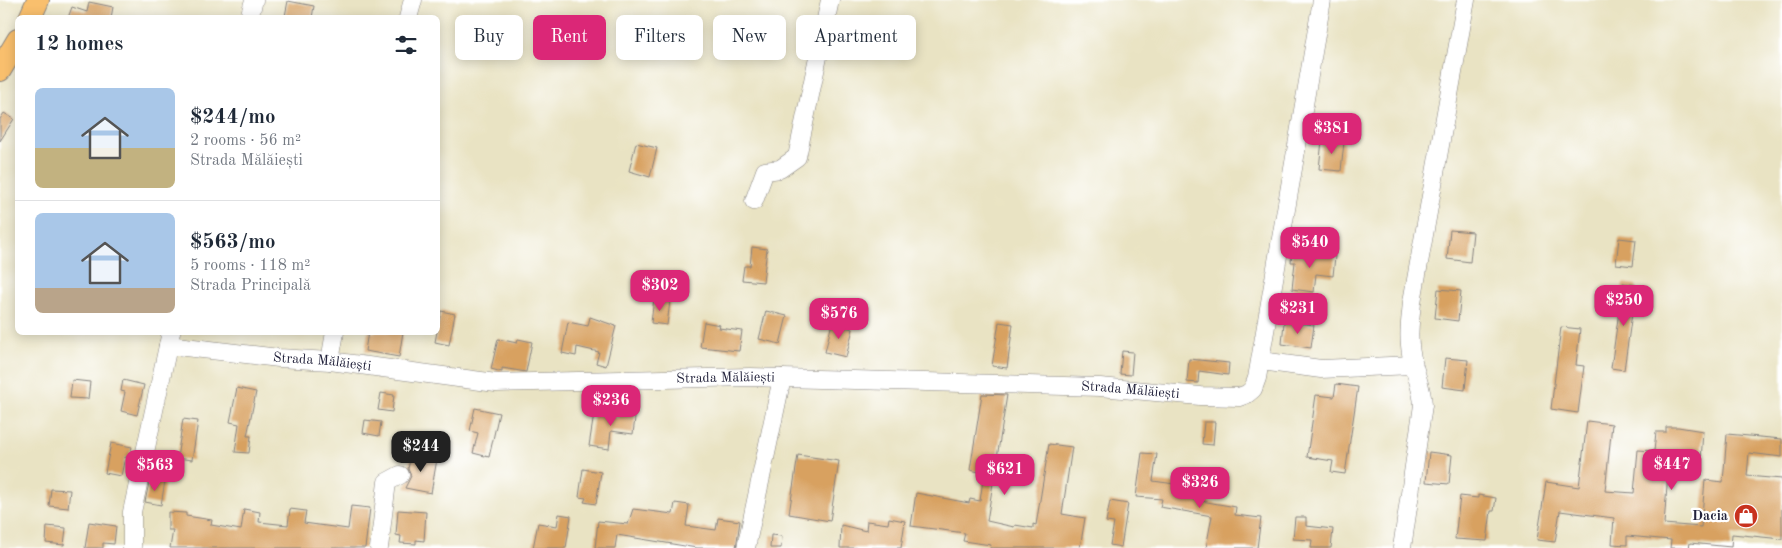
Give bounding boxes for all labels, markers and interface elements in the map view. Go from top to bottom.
chip: Buy [455,15,523,60]
chip: Rent [533,15,606,60]
chip: Filters [616,15,703,60]
chip: New [713,15,786,60]
chip: Apartment [796,15,916,60]
icon: filters [392,31,420,59]
text: 12 homes [35,34,123,55]
text: $244/mo [190,107,276,128]
icon: home [75,108,135,168]
pin: $381 [1302,112,1362,155]
text: $381 [1313,121,1351,137]
text: 2 rooms · 56 m² [190,133,301,149]
text: Strada Mălăiești [190,153,303,169]
pin: $540 [1280,226,1340,269]
text: $563/mo [190,232,276,253]
icon: home [75,233,135,293]
text: $540 [1291,235,1329,251]
text: 5 rooms · 118 m² [190,258,310,274]
pin: $302 [630,270,690,312]
text: Strada Principală [190,278,311,294]
text: $302 [641,278,679,294]
pin: $250 [1594,284,1654,327]
pin: $231 [1268,292,1328,335]
text: $250 [1605,293,1643,309]
pin: $576 [809,298,869,340]
text: $231 [1279,301,1317,317]
text: $576 [820,306,858,322]
street label: Strada Mălăiești [272,350,372,373]
street label: Strada Mălăiești [676,370,775,386]
street label: Strada Mălăiești [1081,379,1180,401]
pin: $236 [581,384,641,427]
text: $236 [592,393,630,409]
pin: $244 [391,430,451,473]
text: $244 [402,439,440,455]
pin: $447 [1642,448,1702,491]
pin: $563 [125,450,185,492]
pin: $621 [975,454,1035,496]
text: $447 [1653,457,1691,473]
text: $563 [136,458,174,474]
text: $621 [986,462,1024,478]
pin: $326 [1170,466,1230,509]
text: $326 [1181,475,1219,491]
shop icon: Dacia [1733,503,1759,529]
place label: Dacia [1692,509,1728,523]

